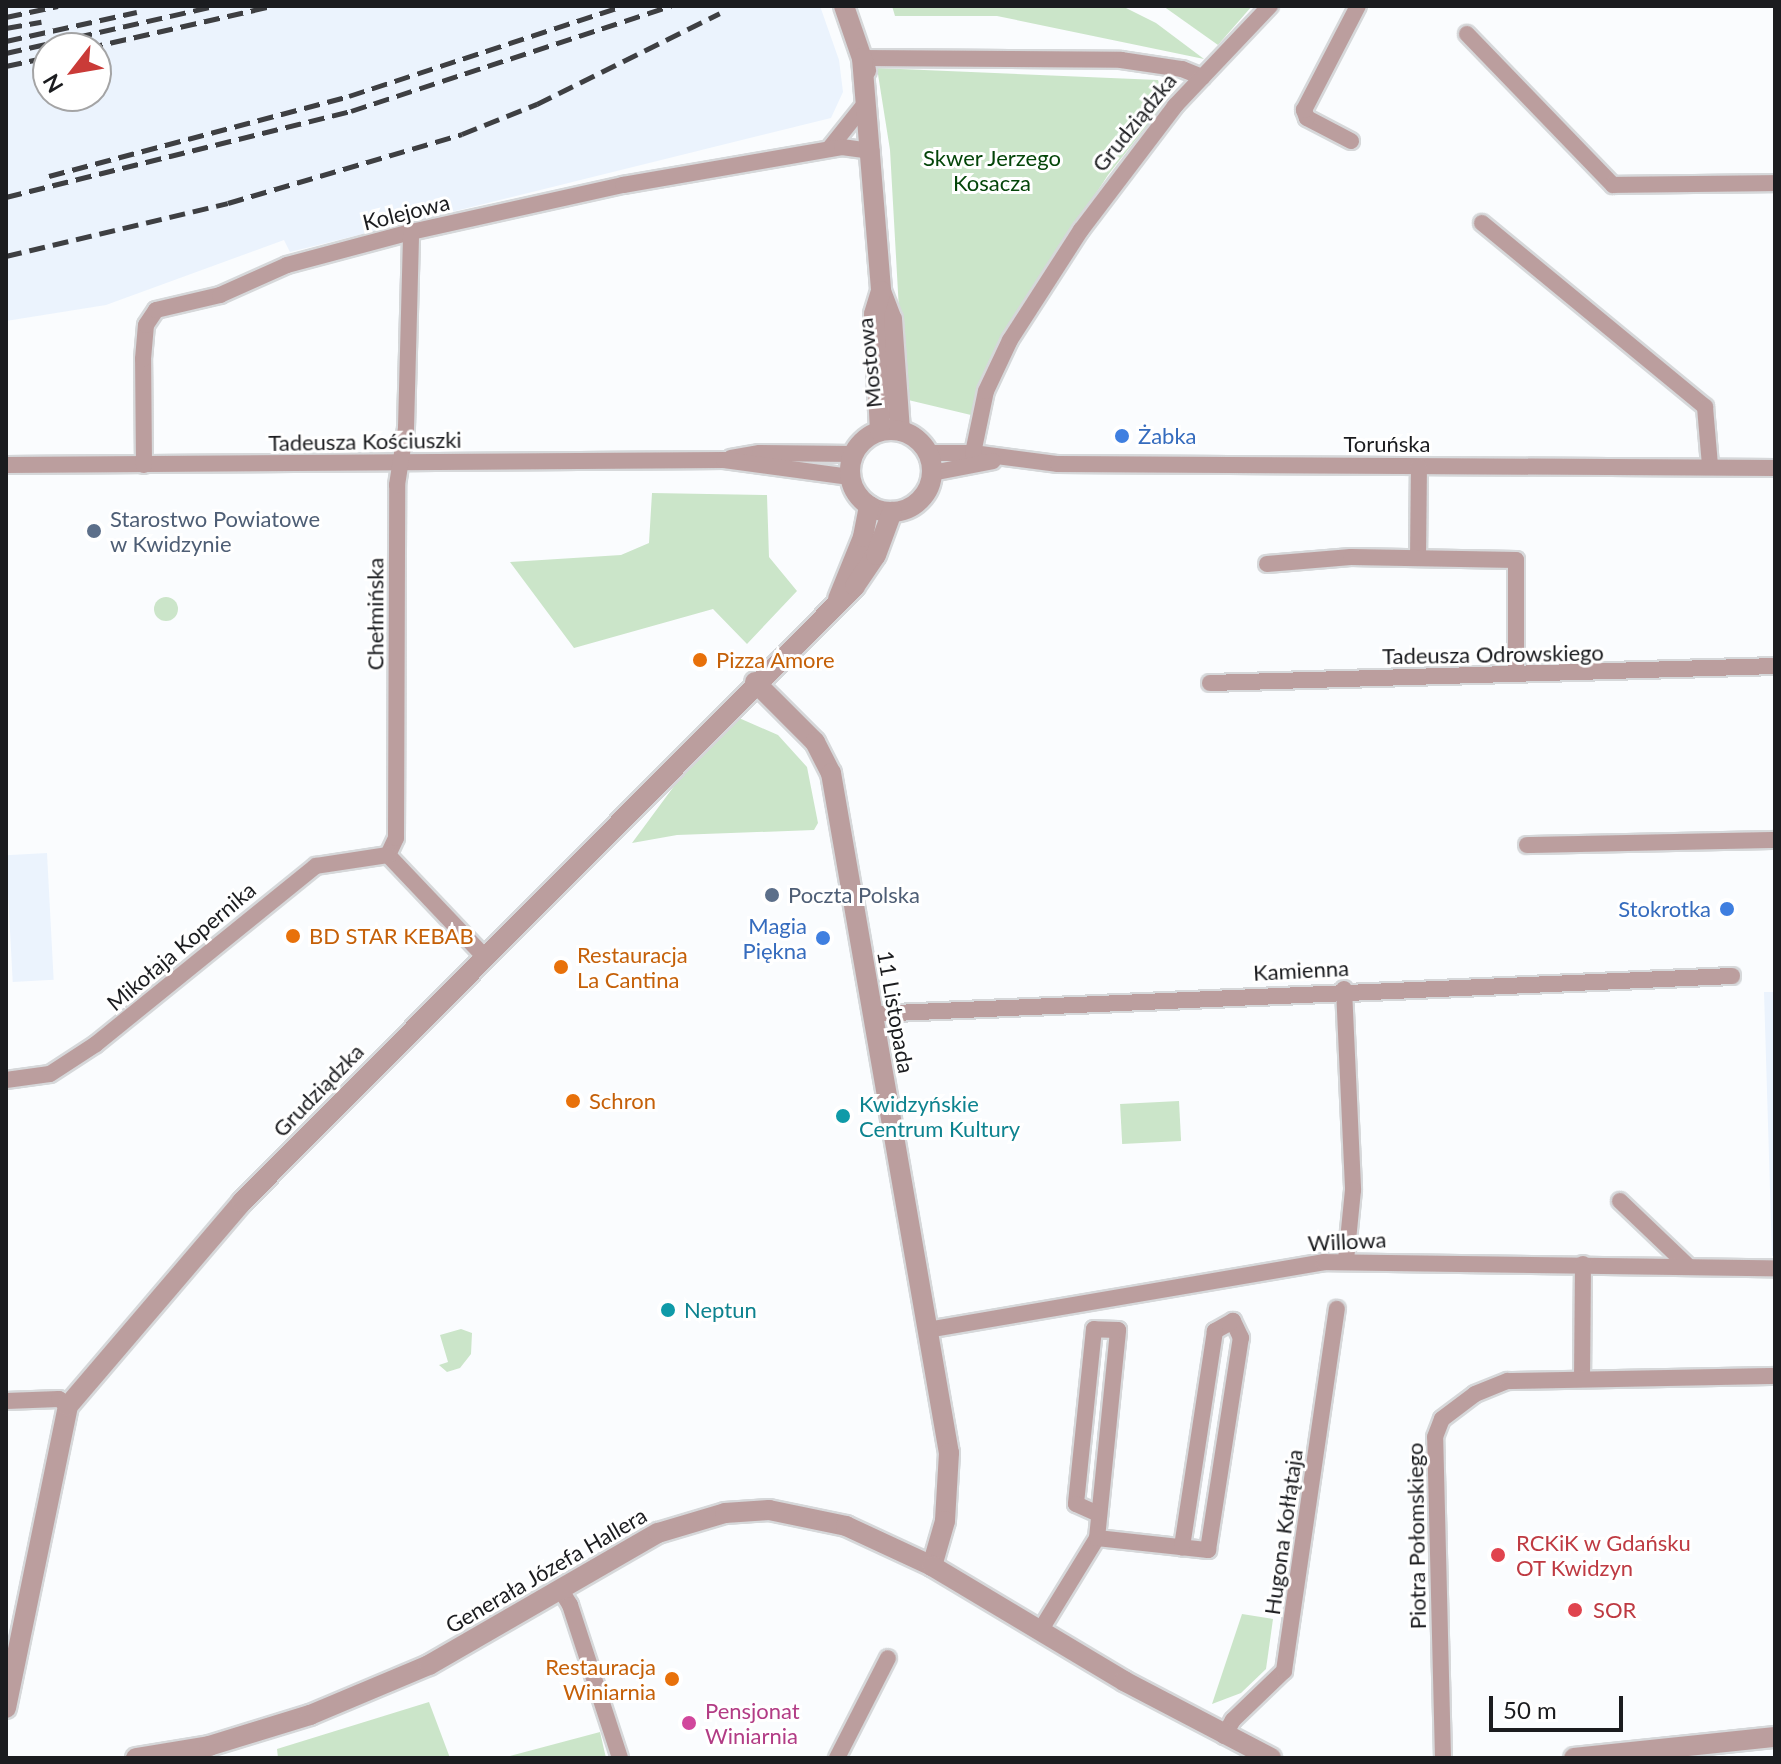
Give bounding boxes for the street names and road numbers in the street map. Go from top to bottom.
street label: Grudziądzka [1086,67,1182,177]
street label: Kolejowa [360,188,452,236]
street label: Mostowa [851,317,887,409]
street label: Tadeusza Kościuszki [268,426,462,456]
street label: Toruńska [1344,431,1430,457]
street label: Chełmińska [362,558,388,670]
street label: Tadeusza Odrowskiego [1382,639,1604,669]
street label: Mikołaja Kopernika [101,876,261,1016]
street label: 11 Listopada [872,949,920,1075]
street label: Kamienna [1252,954,1350,986]
street label: Grudziądzka [267,1038,369,1142]
street label: Willowa [1307,1226,1387,1256]
street label: Piotra Połomskiego [1401,1442,1431,1630]
street label: Hugona Kołłątaja [1258,1447,1308,1617]
street label: Generała Józefa Hallera [441,1501,651,1639]

